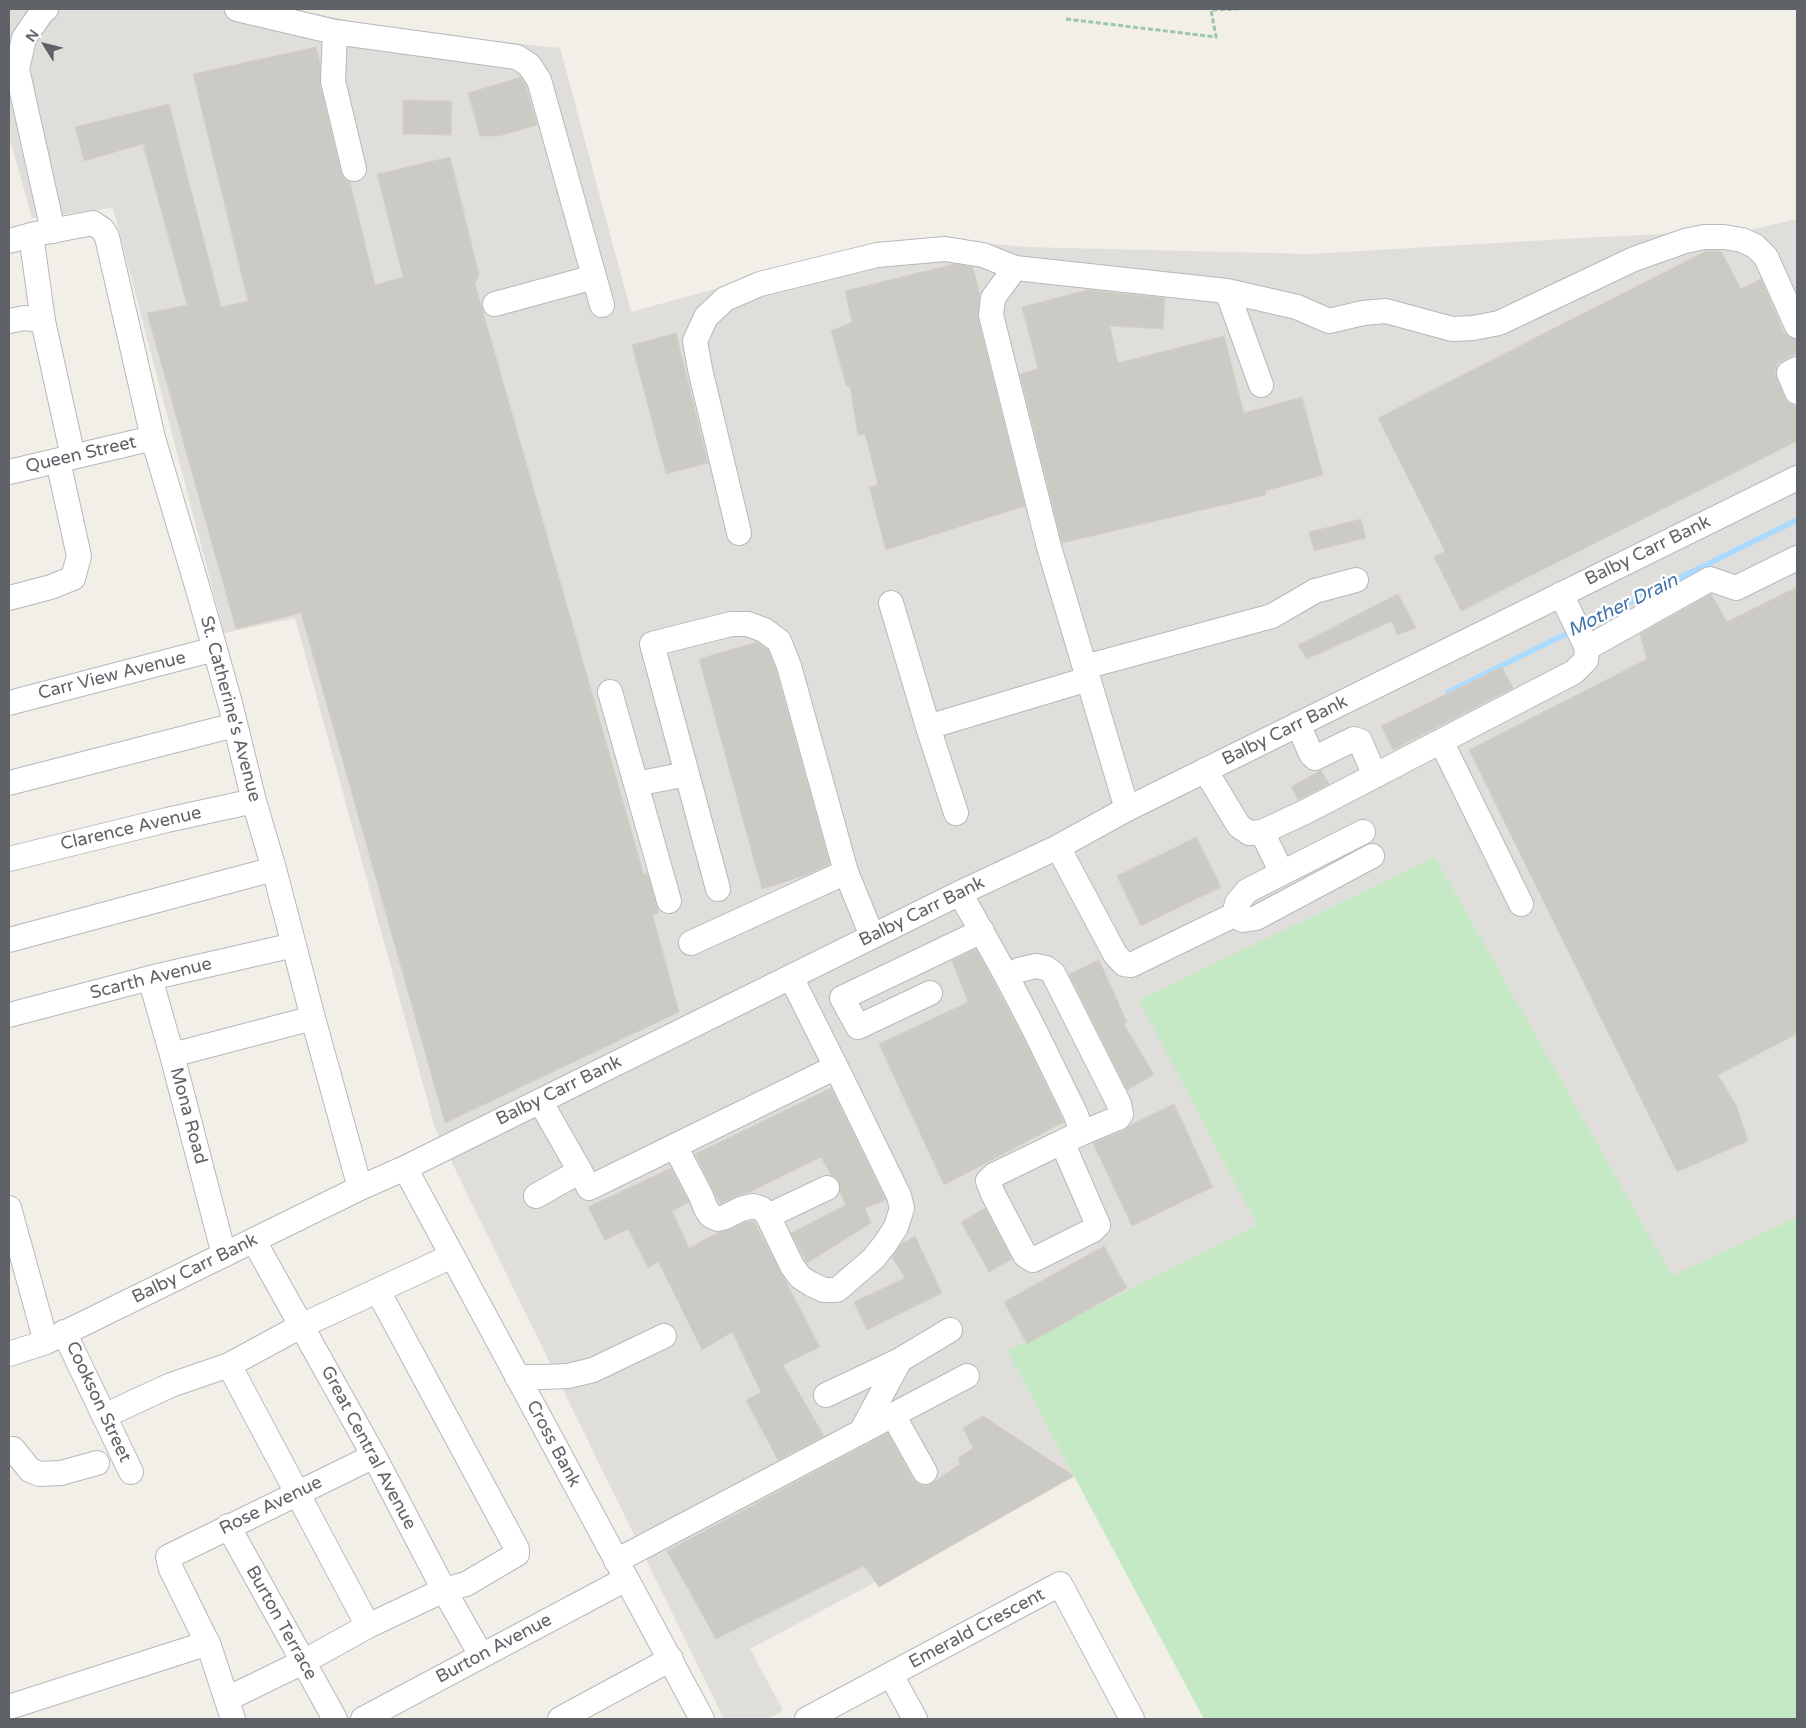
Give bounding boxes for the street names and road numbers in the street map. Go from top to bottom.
street label: Queen Street [24,432,138,478]
street label: Balby Carr Bank [1582,511,1714,591]
street label: St. Catherine's Avenue [195,614,265,804]
street label: Carr View Avenue [36,647,188,705]
street label: Balby Carr Bank [1219,691,1351,771]
street label: Clarence Avenue [59,802,203,856]
street label: Balby Carr Bank [856,872,988,952]
street label: Scarth Avenue [88,953,214,1005]
street label: Balby Carr Bank [493,1051,625,1131]
street label: Mona Road [165,1065,211,1167]
street label: Balby Carr Bank [129,1229,261,1309]
street label: Cookson Street [61,1338,135,1466]
street label: Great Central Avenue [316,1362,420,1534]
street label: Cross Bank [521,1397,585,1491]
street label: Rose Avenue [216,1472,326,1540]
street label: Burton Terrace [241,1562,321,1684]
street label: Emerald Crescent [905,1584,1049,1674]
street label: Burton Avenue [432,1609,556,1689]

